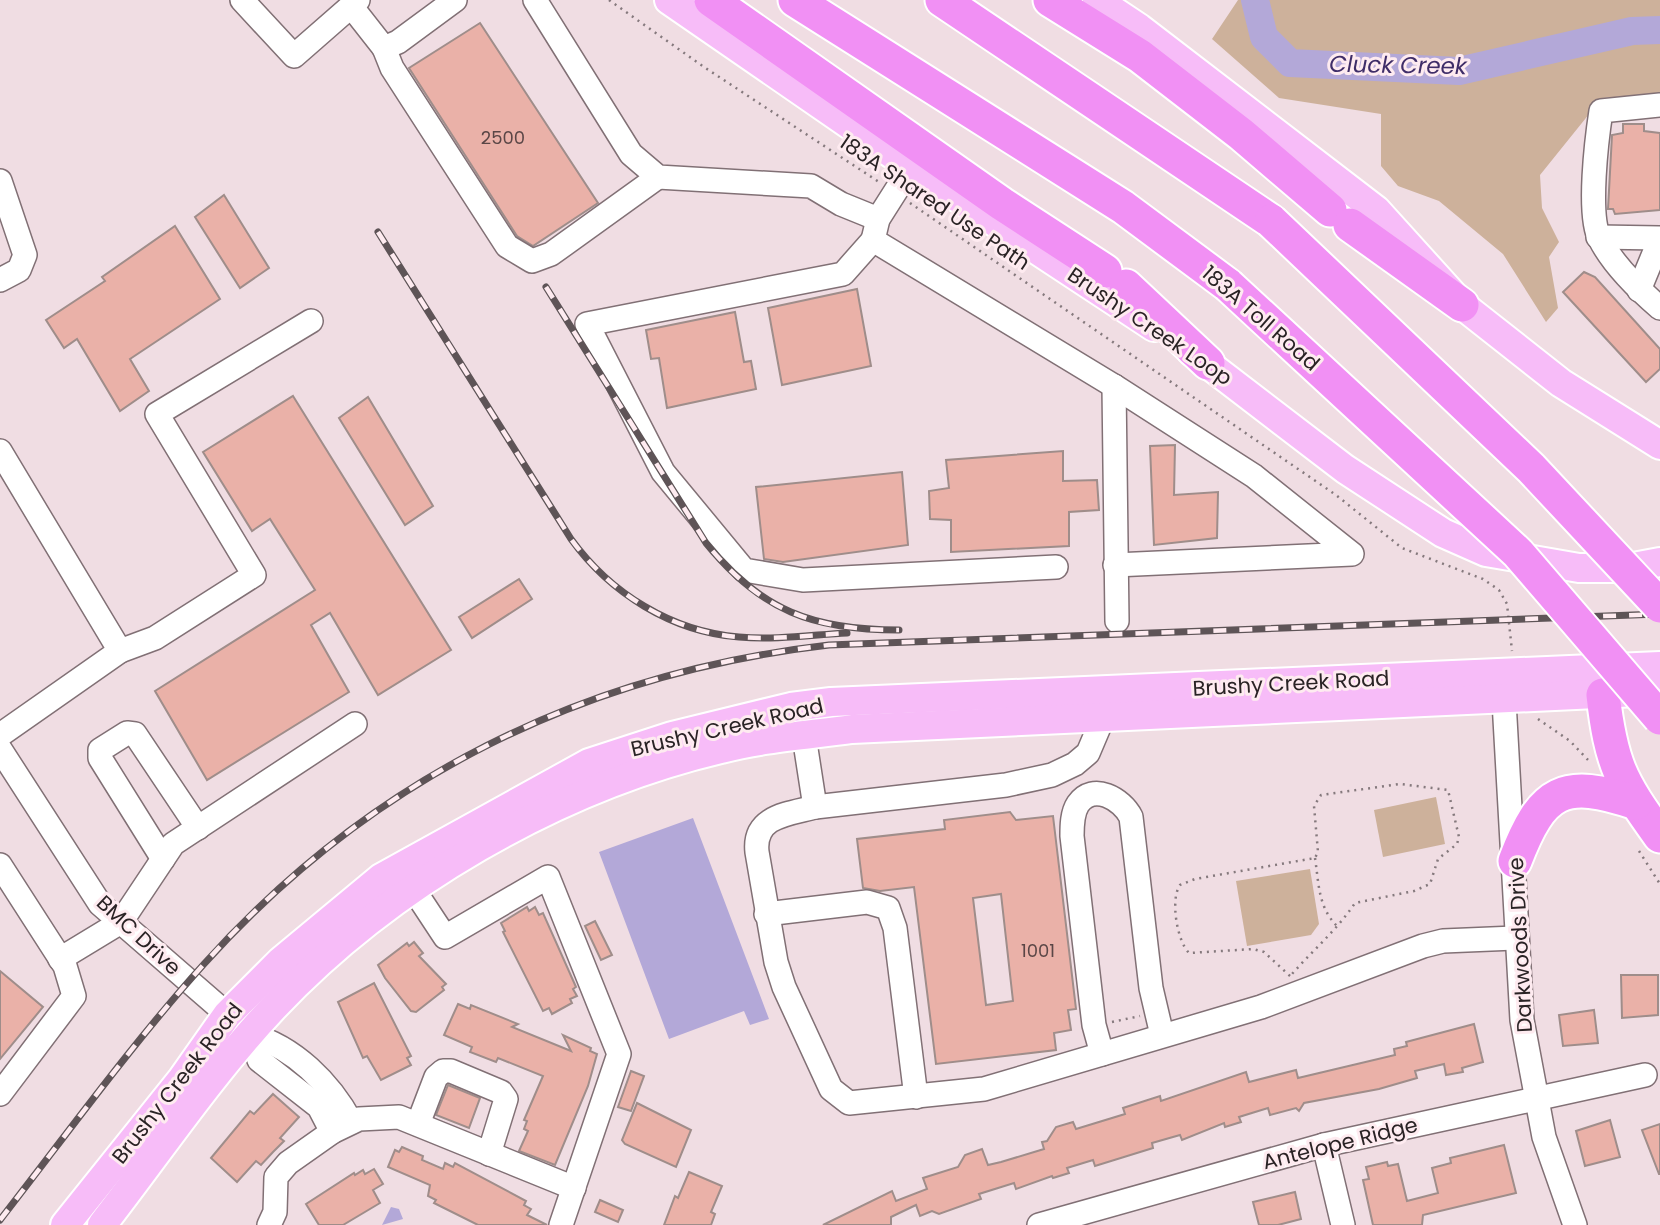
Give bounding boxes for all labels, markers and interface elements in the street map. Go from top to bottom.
water label: Cluck Creek [1329,48,1468,82]
house number: 2500 [481,125,525,150]
street label: 183A Shared Use Path [834,127,1036,277]
street label: 183A Toll Road [1196,259,1326,377]
street label: Brushy Creek Loop [1062,260,1238,392]
street label: Brushy Creek Road [1192,663,1390,703]
street label: Brushy Creek Road [628,691,826,763]
street label: Darkwoods Drive [1501,857,1539,1033]
street label: BMC Drive [91,888,187,982]
house number: 1001 [1021,938,1055,963]
street label: Brushy Creek Road [105,996,249,1170]
street label: Antelope Ridge [1259,1110,1421,1176]

